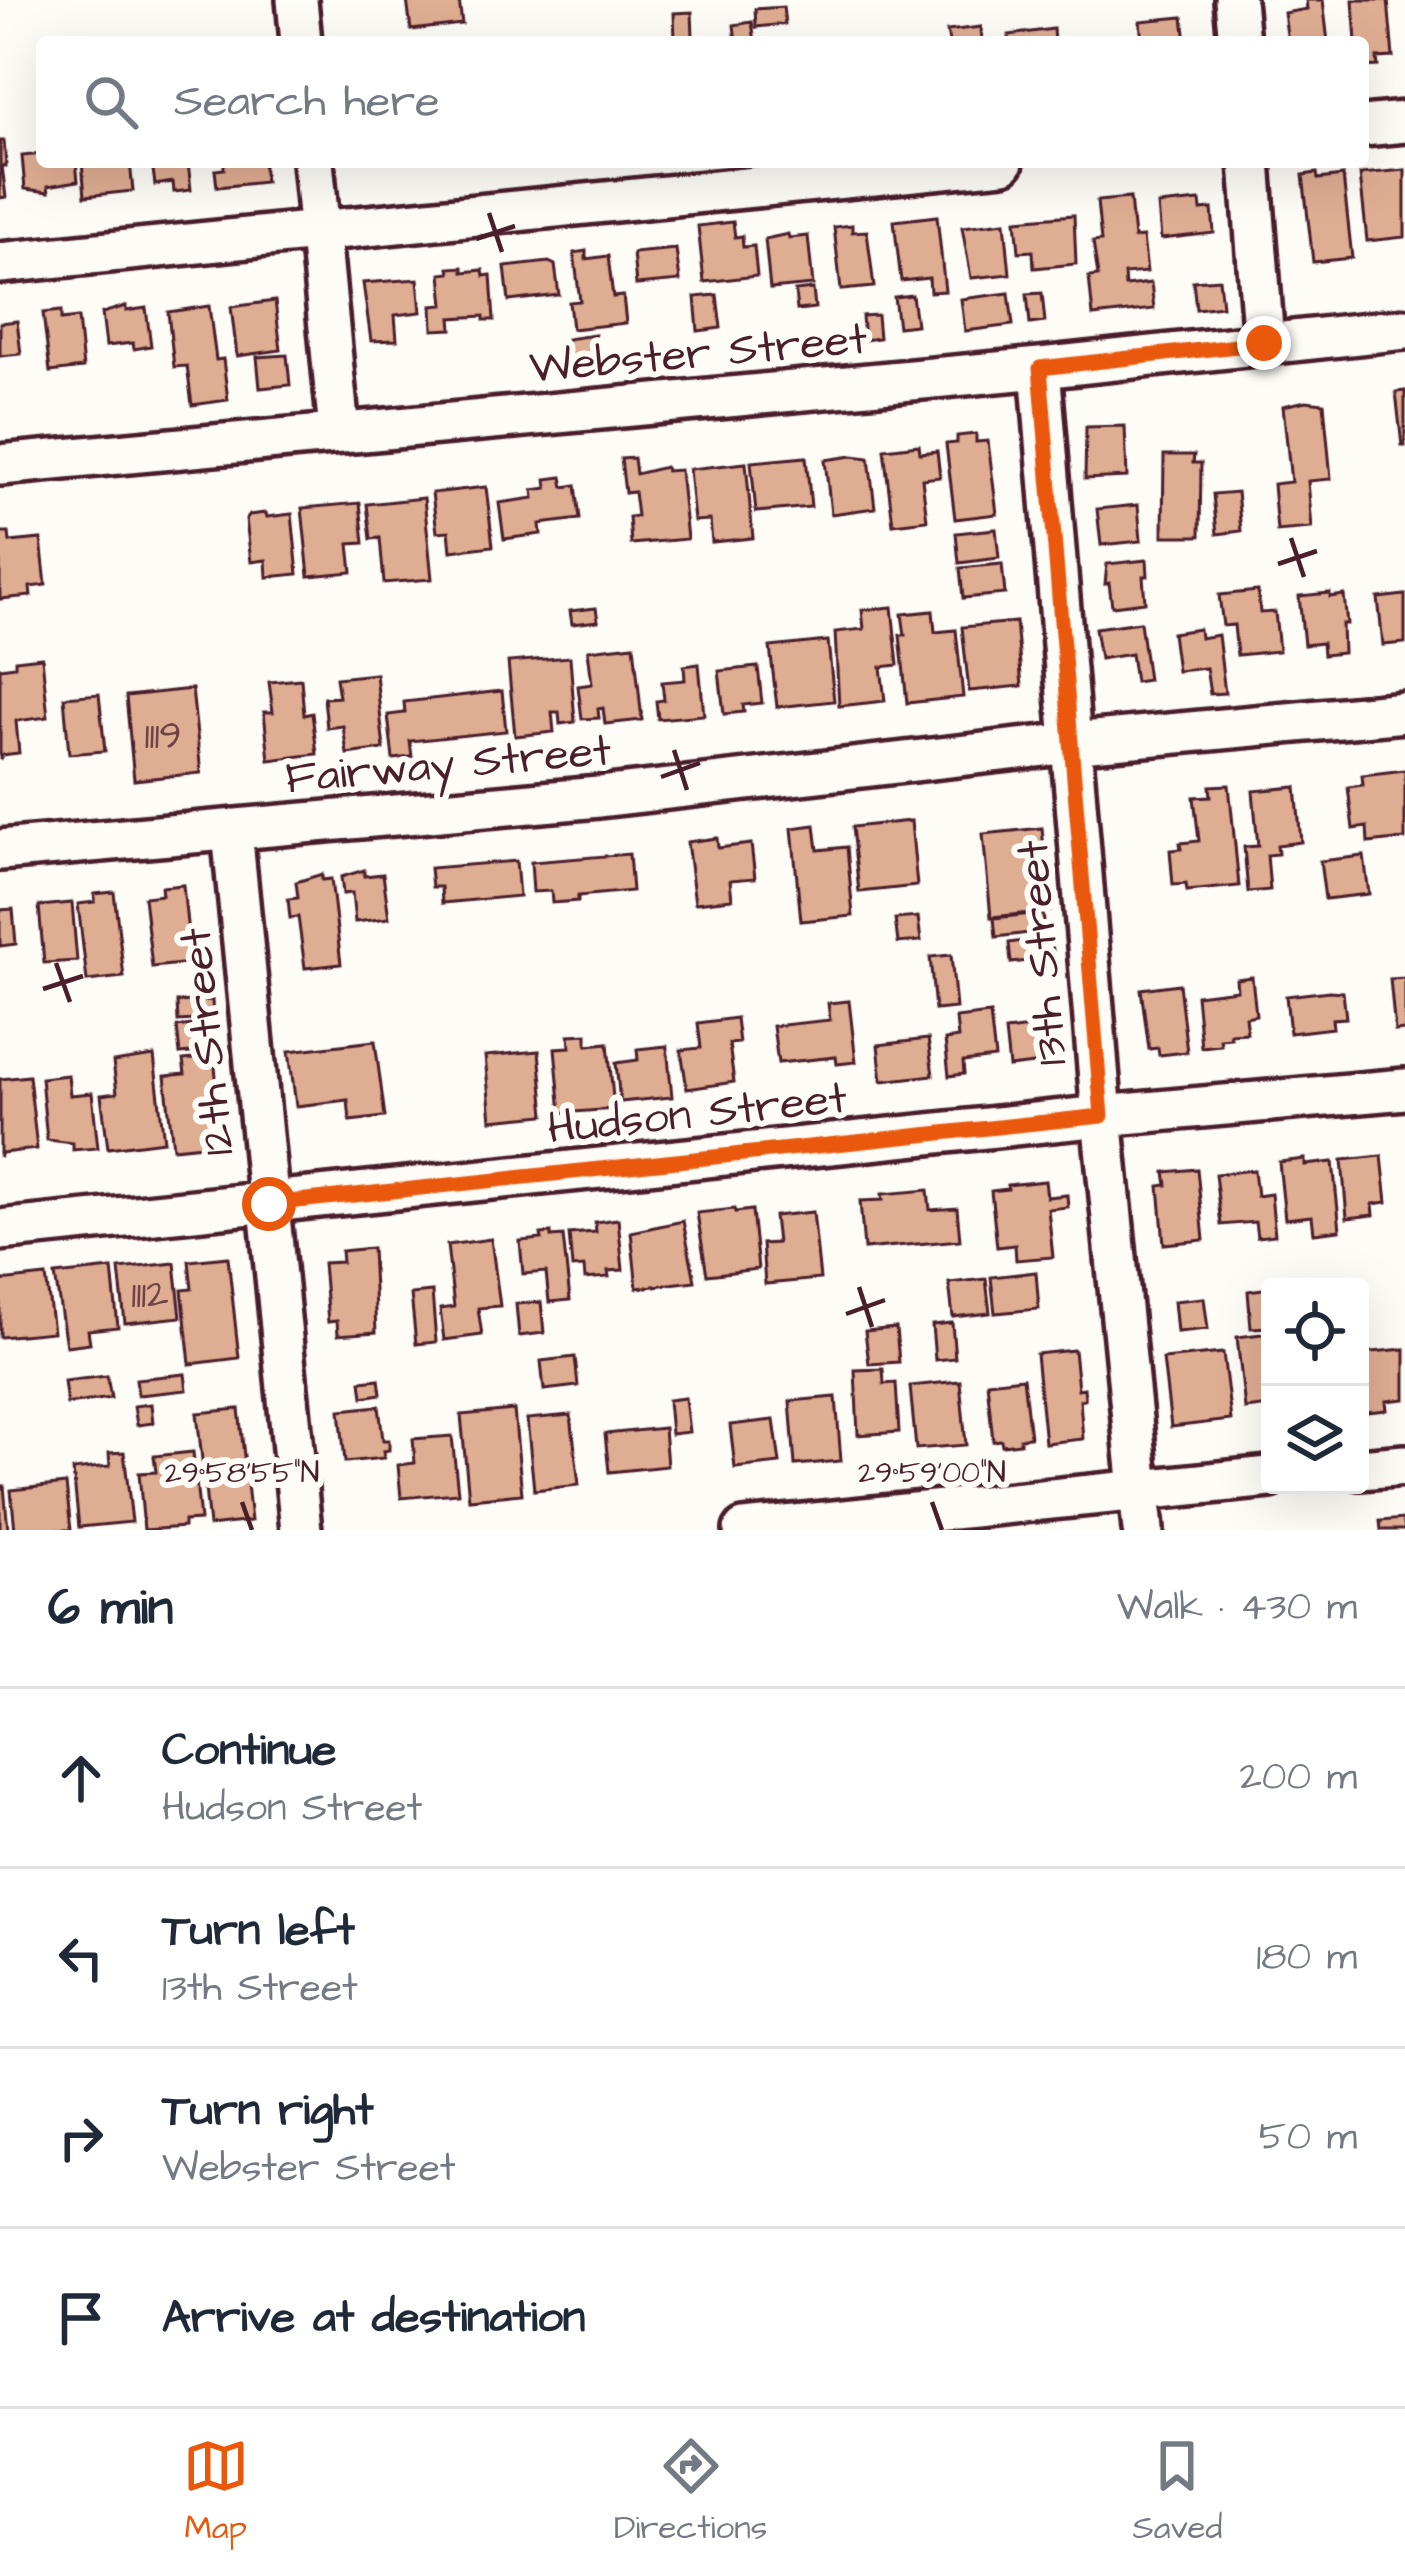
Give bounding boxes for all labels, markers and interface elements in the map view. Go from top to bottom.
search box [36,36,1369,168]
icon: search [78,69,144,135]
text: Search here [174,71,440,133]
street label: Webster Street [527,308,870,400]
route end [1237,316,1291,370]
house number: 1119 [144,710,182,764]
street label: Fairway Street [283,720,614,811]
street label: 13th Street [1002,837,1084,1068]
street label: 12th Street [165,925,251,1159]
street label: Hudson Street [545,1067,850,1161]
route start [242,1177,296,1231]
house number: 1112 [131,1269,169,1323]
map controls [1261,1278,1369,1494]
button: locate [1261,1278,1369,1386]
button: layers [1261,1386,1369,1494]
text: 29°58'55"N [165,1452,319,1494]
text: 29°59'00"N [858,1452,1006,1494]
text: 6 min [48,1573,173,1644]
text: Walk · 430 m [1117,1581,1357,1635]
text: Continue [162,1720,336,1782]
icon: ahead [48,1745,114,1811]
text: 200 m [1240,1751,1357,1805]
text: Hudson Street [162,1782,422,1836]
text: Turn left [162,1900,355,1962]
icon: left [48,1925,114,1991]
text: 180 m [1256,1931,1357,1985]
text: 13th Street [162,1962,358,2016]
text: Turn right [162,2080,374,2142]
icon: right [48,2105,114,2171]
text: 50 m [1259,2111,1357,2165]
text: Webster Street [162,2142,456,2196]
icon: arrive [48,2285,114,2351]
text: Arrive at destination [162,2287,585,2349]
tab: Map [183,2433,249,2551]
tab: Directions [614,2433,767,2551]
tab: Saved [1132,2433,1222,2551]

